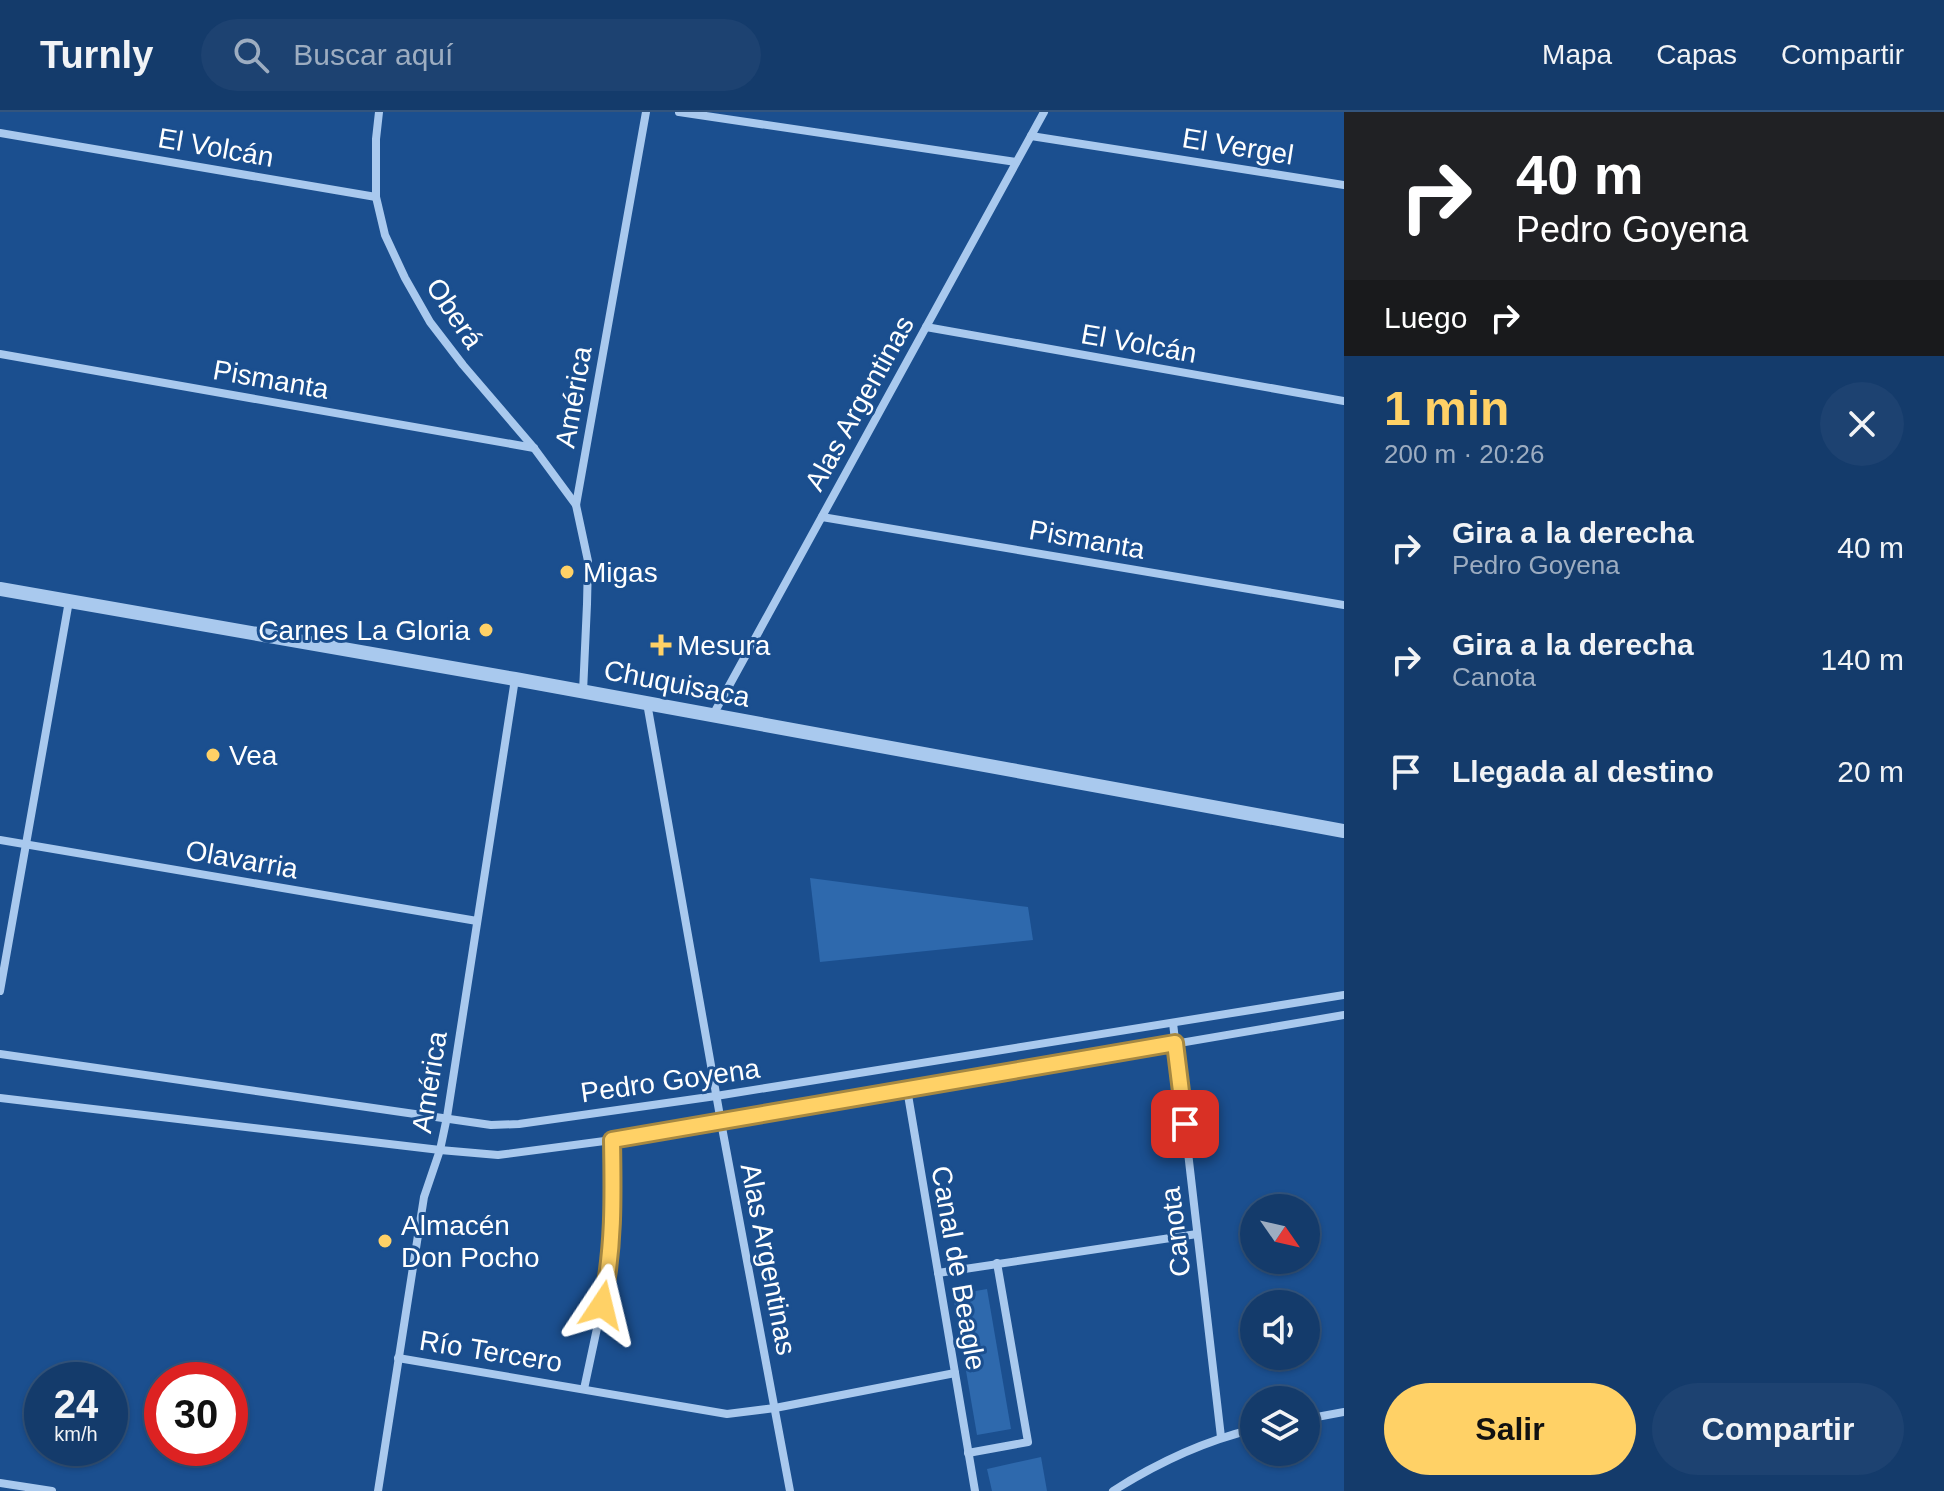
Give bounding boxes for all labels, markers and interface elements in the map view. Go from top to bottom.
search box [201,19,761,91]
icon: search [229,33,273,77]
text: Turnly [40,34,153,76]
text: Buscar aquí [293,38,453,71]
text: Mapa [1542,39,1612,70]
text: Capas [1656,39,1737,70]
text: Compartir [1781,39,1904,70]
street label: El Volcán [156,122,276,173]
street label: El Vergel [1180,122,1296,171]
text: 40 m [1516,143,1644,206]
icon: right [1384,144,1488,248]
text: Pedro Goyena [1516,209,1748,250]
street label: Oberá [420,272,489,355]
icon: right [1483,296,1527,340]
text: Luego [1384,301,1467,334]
street label: Alas Argentinas [799,311,920,496]
street label: El Volcán [1079,318,1199,369]
street label: América [549,343,598,450]
street label: Pismanta [211,354,331,405]
text: 1 min [1384,382,1509,435]
button: close [1820,382,1904,466]
text: 200 m · 20:26 [1384,439,1544,469]
street label: Pismanta [1027,514,1147,565]
text: Gira a la derecha [1452,516,1694,549]
icon: right [1384,526,1428,570]
text: 40 m [1837,531,1904,564]
text: Pedro Goyena [1452,550,1620,580]
place label: Migas [583,557,658,588]
marker: Migas [558,563,576,581]
place label: Carnes La Gloria [258,615,470,646]
marker: Carnes La Gloria [477,621,495,639]
text: Gira a la derecha [1452,628,1694,661]
place label: Mesura [677,630,771,661]
marker: Mesura [652,636,670,654]
icon: right [1384,638,1428,682]
text: 140 m [1821,643,1904,676]
street label: Chuquisaca [601,654,753,713]
text: Canota [1452,662,1536,692]
place label: Vea [229,740,278,771]
marker: Vea [204,746,222,764]
icon: arrive [1384,750,1428,794]
text: Llegada al destino [1452,755,1714,788]
text: 20 m [1837,755,1904,788]
street label: Olavarria [183,834,301,885]
street label: América [406,1029,453,1135]
street label: Pedro Goyena [579,1053,762,1108]
pin [1151,1090,1219,1158]
icon: arrive [1163,1102,1207,1146]
street label: Alas Argentinas [735,1161,802,1358]
street label: Canal de Beagle [925,1163,992,1373]
street label: Canota [1155,1185,1196,1279]
north arrow [1240,1194,1320,1274]
map controls [1240,1194,1320,1466]
place label: Almacén Don Pocho [401,1210,540,1273]
marker: Almacén Don Pocho [376,1232,394,1250]
position arrow [560,1263,644,1347]
button: sound [1240,1290,1320,1370]
street label: Río Tercero [417,1325,565,1378]
speed limit sign: 30 [144,1362,248,1466]
text: 24 [54,1382,98,1426]
button: Salir [1384,1383,1636,1475]
button: Compartir [1652,1383,1904,1475]
button: layers [1240,1386,1320,1466]
text: km/h [54,1423,98,1445]

